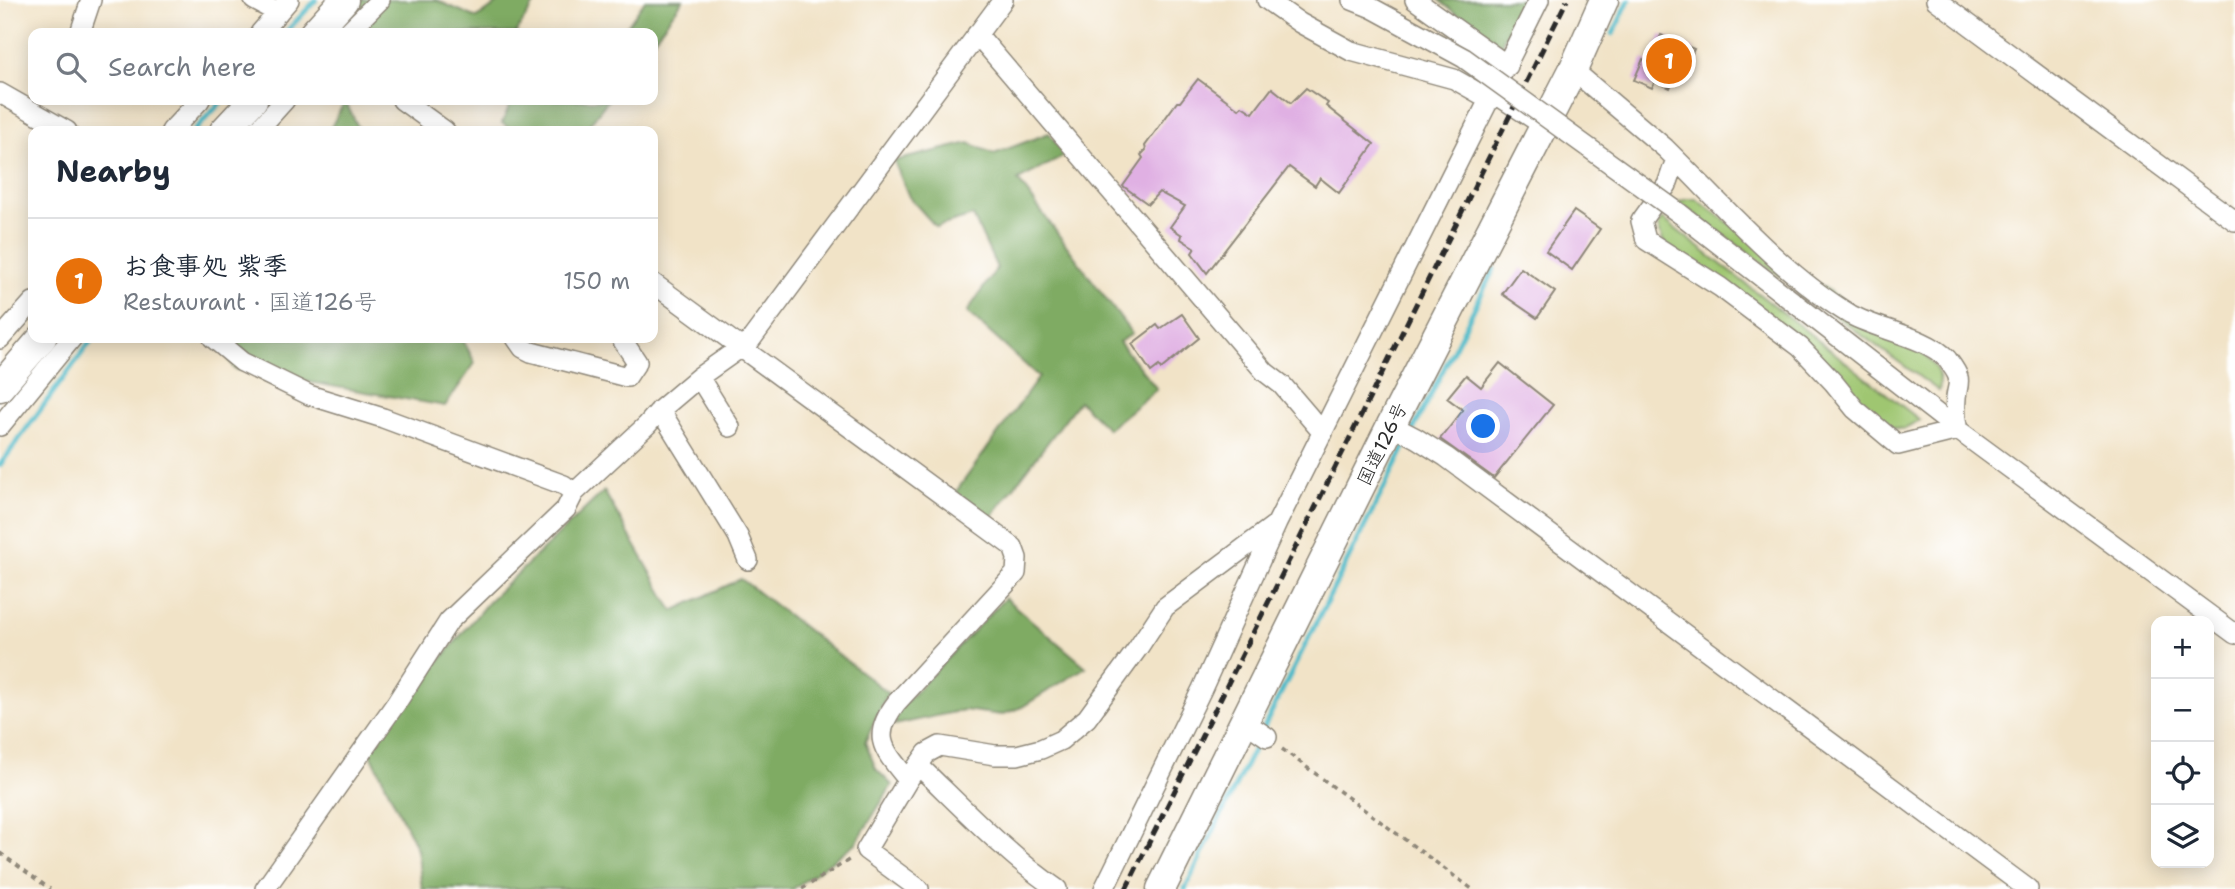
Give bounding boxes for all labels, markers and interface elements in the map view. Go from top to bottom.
search box [28,28,658,105]
pin: 1 [1646,35,1692,87]
icon: search [52,48,90,86]
text: Search here [108,49,257,84]
text: Nearby [56,151,171,192]
text: お食事処 紫季 [123,248,288,283]
text: 1 [74,266,84,296]
text: 150 m [563,266,630,296]
text: Restaurant · 国道126号 [123,287,377,317]
street label: 国道126号 [1351,398,1413,490]
your location [1466,409,1500,443]
map controls [2151,616,2214,868]
button: + [2151,616,2214,679]
button: − [2151,679,2214,742]
button: locate [2151,742,2214,805]
button: layers [2151,805,2214,868]

